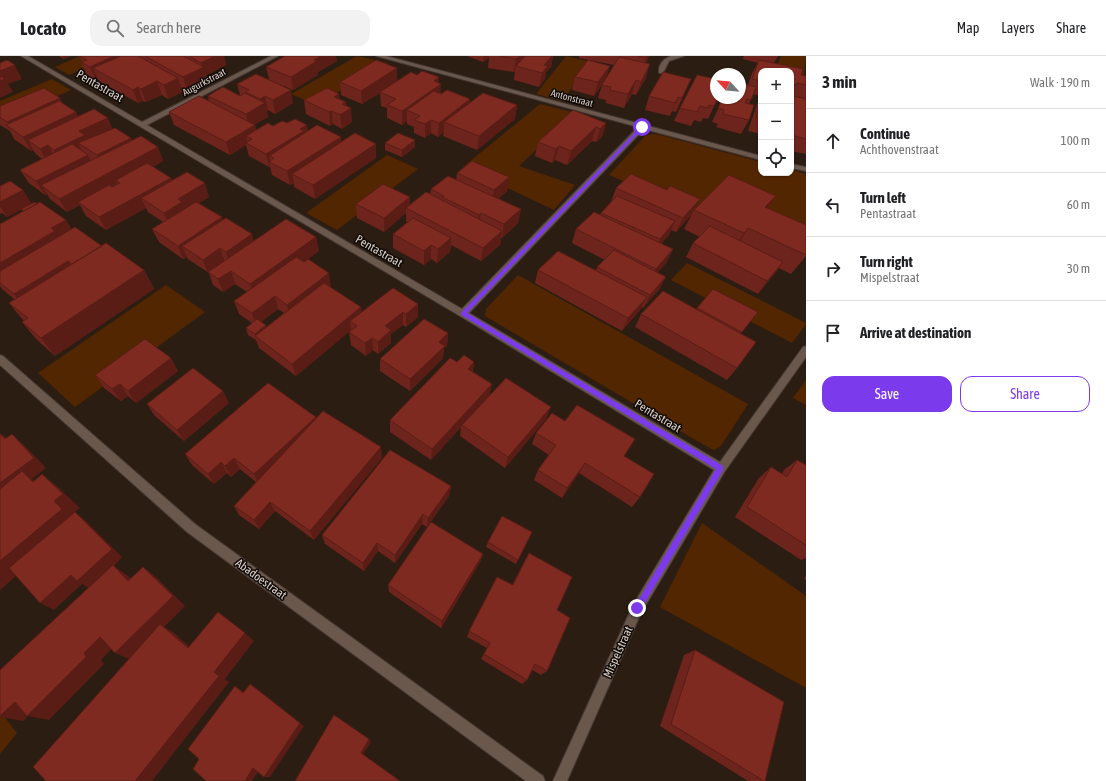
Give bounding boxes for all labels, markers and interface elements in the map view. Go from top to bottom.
search box [90,10,370,46]
text: Locato [20,17,66,39]
icon: search [104,17,126,39]
text: Search here [136,19,201,36]
text: Map [957,20,979,36]
text: Layers [1001,20,1034,36]
text: Share [1056,20,1086,36]
street label: Augurkstraat [180,66,228,98]
street label: Pentastraat [74,67,126,105]
north arrow [710,68,746,104]
map controls [758,68,794,176]
button: + [758,68,794,104]
text: 3 min [822,72,857,92]
text: Walk · 190 m [1030,75,1090,90]
street label: Antonstraat [550,87,595,109]
button: − [758,104,794,140]
route start [633,118,651,136]
text: Continue [860,125,910,142]
icon: ahead [822,130,844,152]
text: 100 m [1061,133,1090,148]
button: locate [758,140,794,176]
text: Achthovenstraat [860,142,939,157]
text: Turn left [860,189,906,206]
icon: left [822,194,844,216]
text: 60 m [1067,197,1090,212]
text: Pentastraat [860,206,916,221]
street label: Pentastraat [353,232,405,270]
text: Turn right [860,253,913,270]
icon: right [822,258,844,280]
text: 30 m [1067,261,1090,276]
text: Mispelstraat [860,270,920,285]
icon: arrive [822,322,844,344]
text: Arrive at destination [860,324,971,341]
button: Save [822,376,952,412]
button: Share [960,376,1090,412]
street label: Pentastraat [632,397,684,436]
street label: Abadoestraat [233,556,290,602]
route end [628,599,646,617]
street label: Mispelstraat [600,624,636,680]

